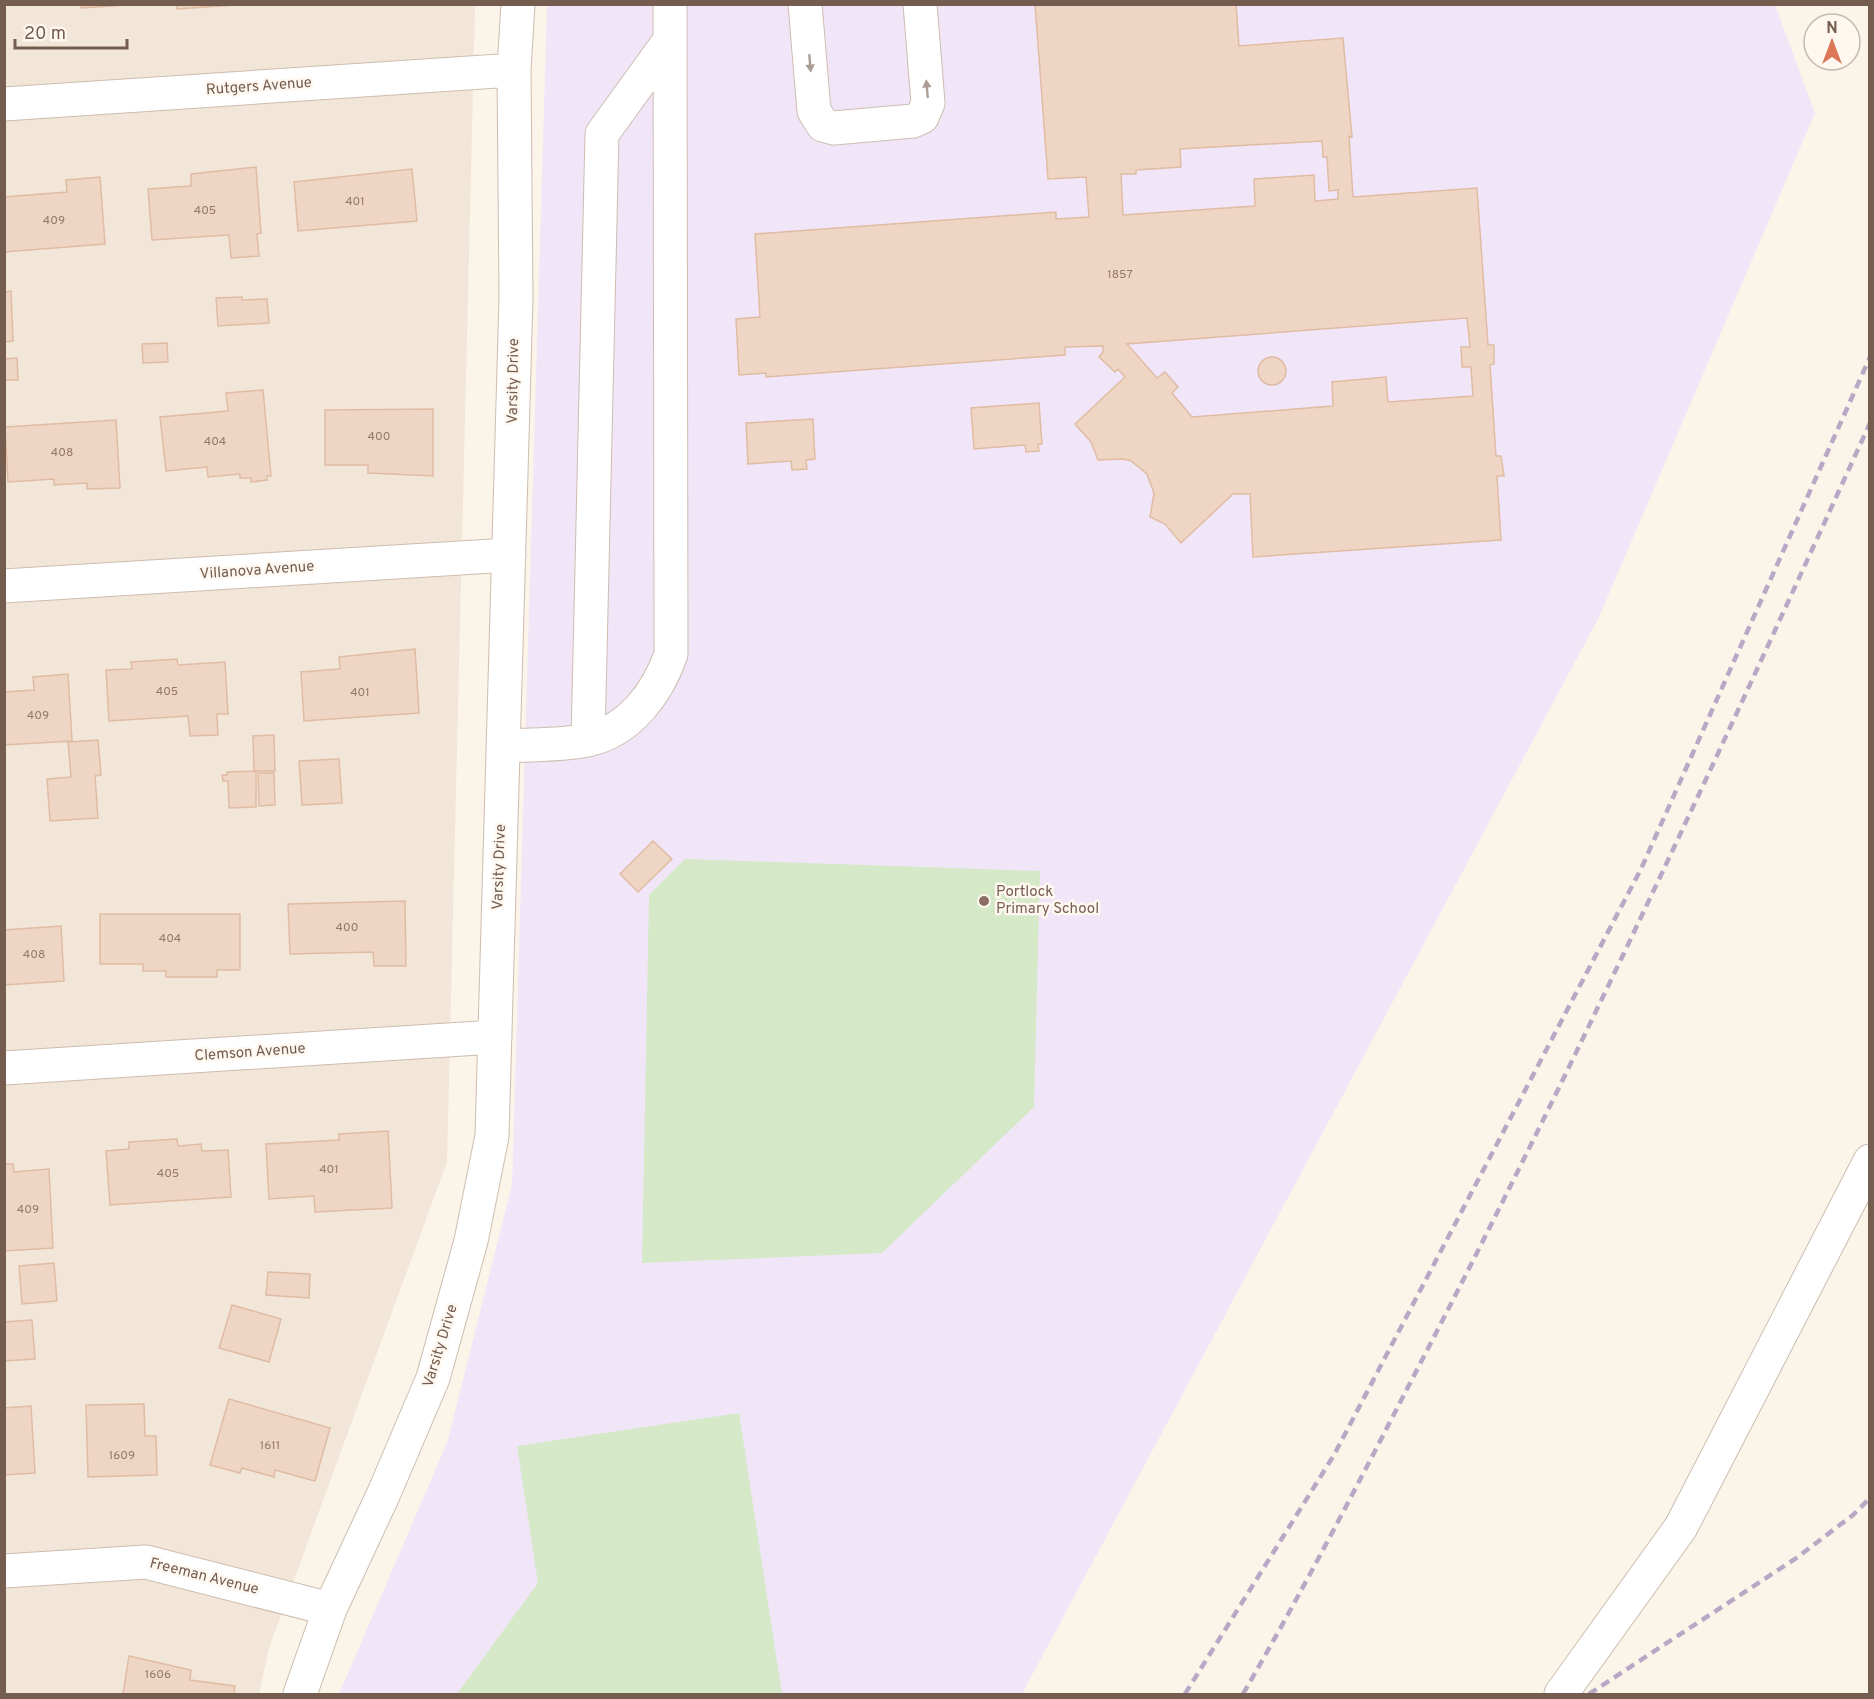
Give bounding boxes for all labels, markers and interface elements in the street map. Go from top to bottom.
scale bar [15,12,128,50]
north arrow [1802,12,1862,72]
text: N [1826,19,1838,39]
text: 20 m [24,23,66,46]
one-way arrow [805,53,815,72]
street label: Rutgers Avenue [205,74,313,100]
one-way arrow [922,79,932,98]
house number: 401 [345,194,365,210]
house number: 405 [194,203,216,219]
house number: 409 [43,213,65,229]
house number: 1857 [1107,267,1133,283]
street label: Varsity Drive [504,338,524,424]
house number: 400 [368,429,390,445]
house number: 404 [204,434,226,450]
house number: 408 [51,445,73,461]
street label: Villanova Avenue [199,558,315,584]
house number: 405 [156,684,178,700]
house number: 401 [350,685,370,701]
house number: 409 [27,708,49,724]
street label: Varsity Drive [489,824,511,910]
place label: Portlock Primary School [996,883,1099,919]
marker: Portlock Primary School [977,894,991,908]
house number: 400 [336,920,358,936]
house number: 404 [159,931,181,947]
house number: 408 [23,947,45,963]
street label: Clemson Avenue [194,1040,306,1066]
house number: 401 [319,1162,339,1178]
house number: 405 [157,1166,179,1182]
house number: 409 [17,1202,39,1218]
street label: Varsity Drive [419,1302,463,1390]
house number: 1611 [260,1438,280,1454]
house number: 1609 [109,1448,135,1464]
street label: Freeman Avenue [148,1554,260,1600]
house number: 1606 [145,1667,171,1683]

